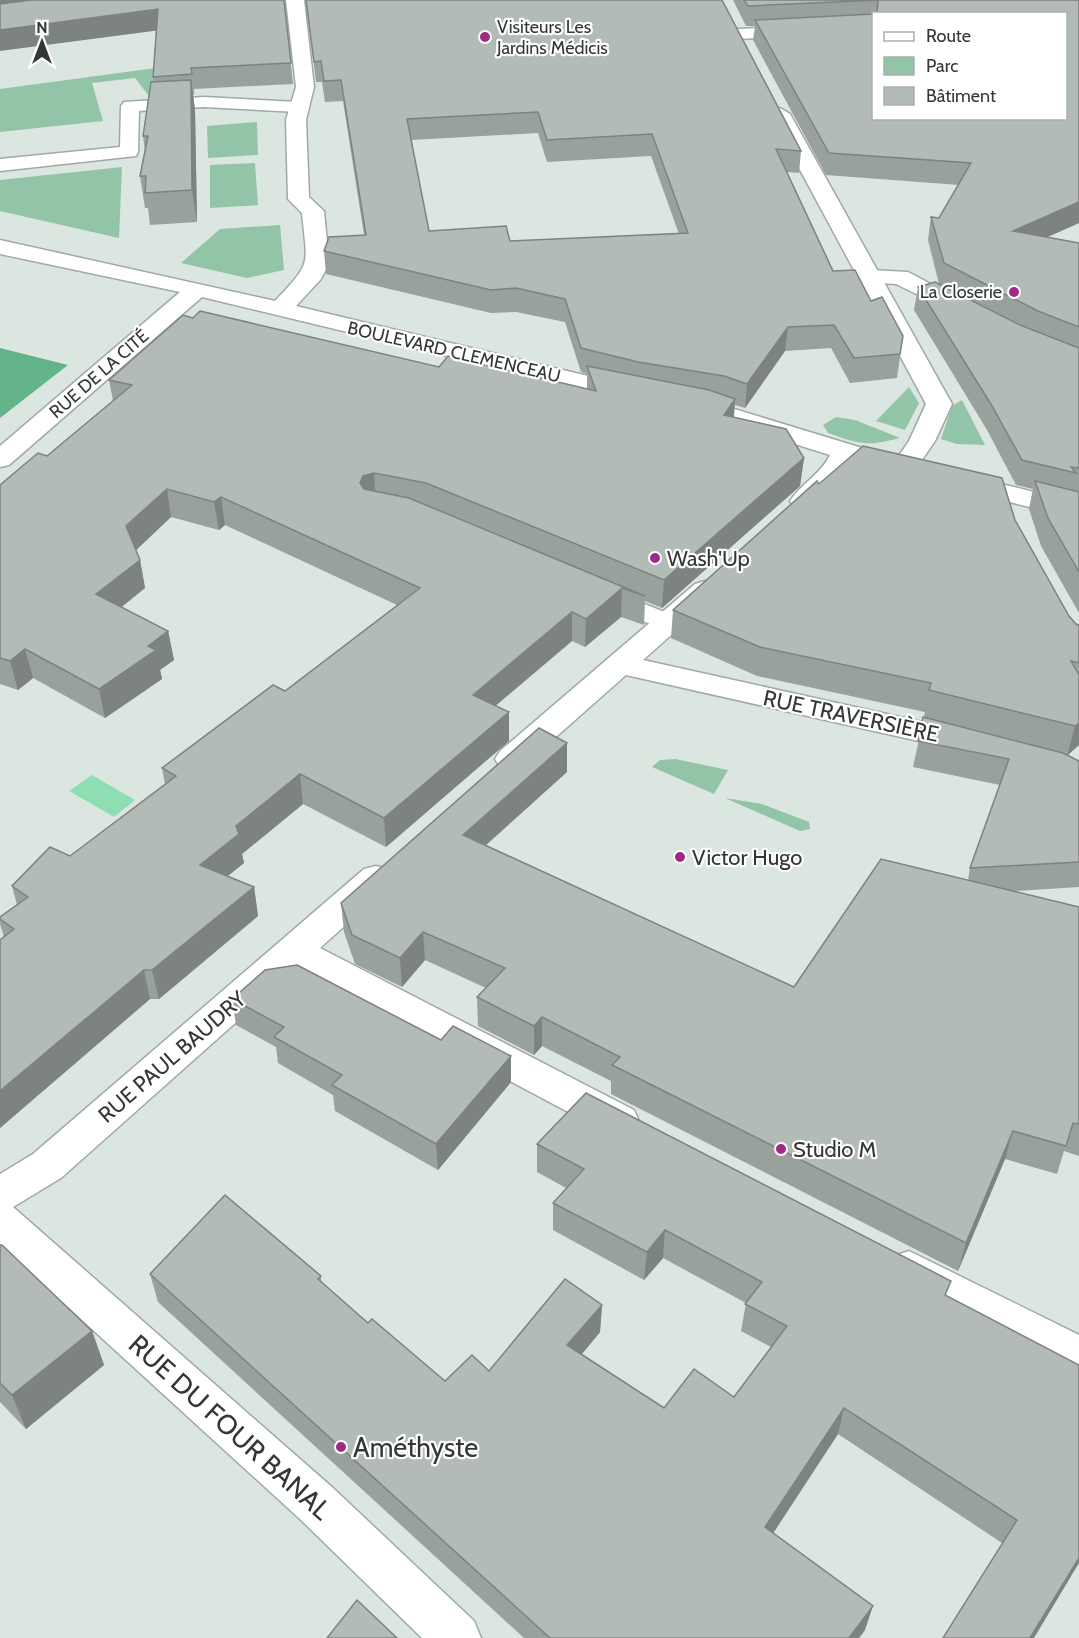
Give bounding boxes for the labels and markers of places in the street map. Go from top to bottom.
place label: Visiteurs Les Jardins Médicis [496,16,608,59]
marker: Visiteurs Les Jardins Médicis [478,30,492,44]
place label: La Closerie [920,281,1002,303]
marker: La Closerie [1007,285,1021,299]
place label: Wash'Up [667,545,750,572]
marker: Wash'Up [648,551,662,565]
place label: Victor Hugo [692,844,802,871]
marker: Victor Hugo [673,850,687,864]
place label: Studio M [793,1136,876,1163]
marker: Studio M [774,1142,788,1156]
place label: Améthyste [353,1431,478,1464]
marker: Améthyste [334,1440,348,1454]

